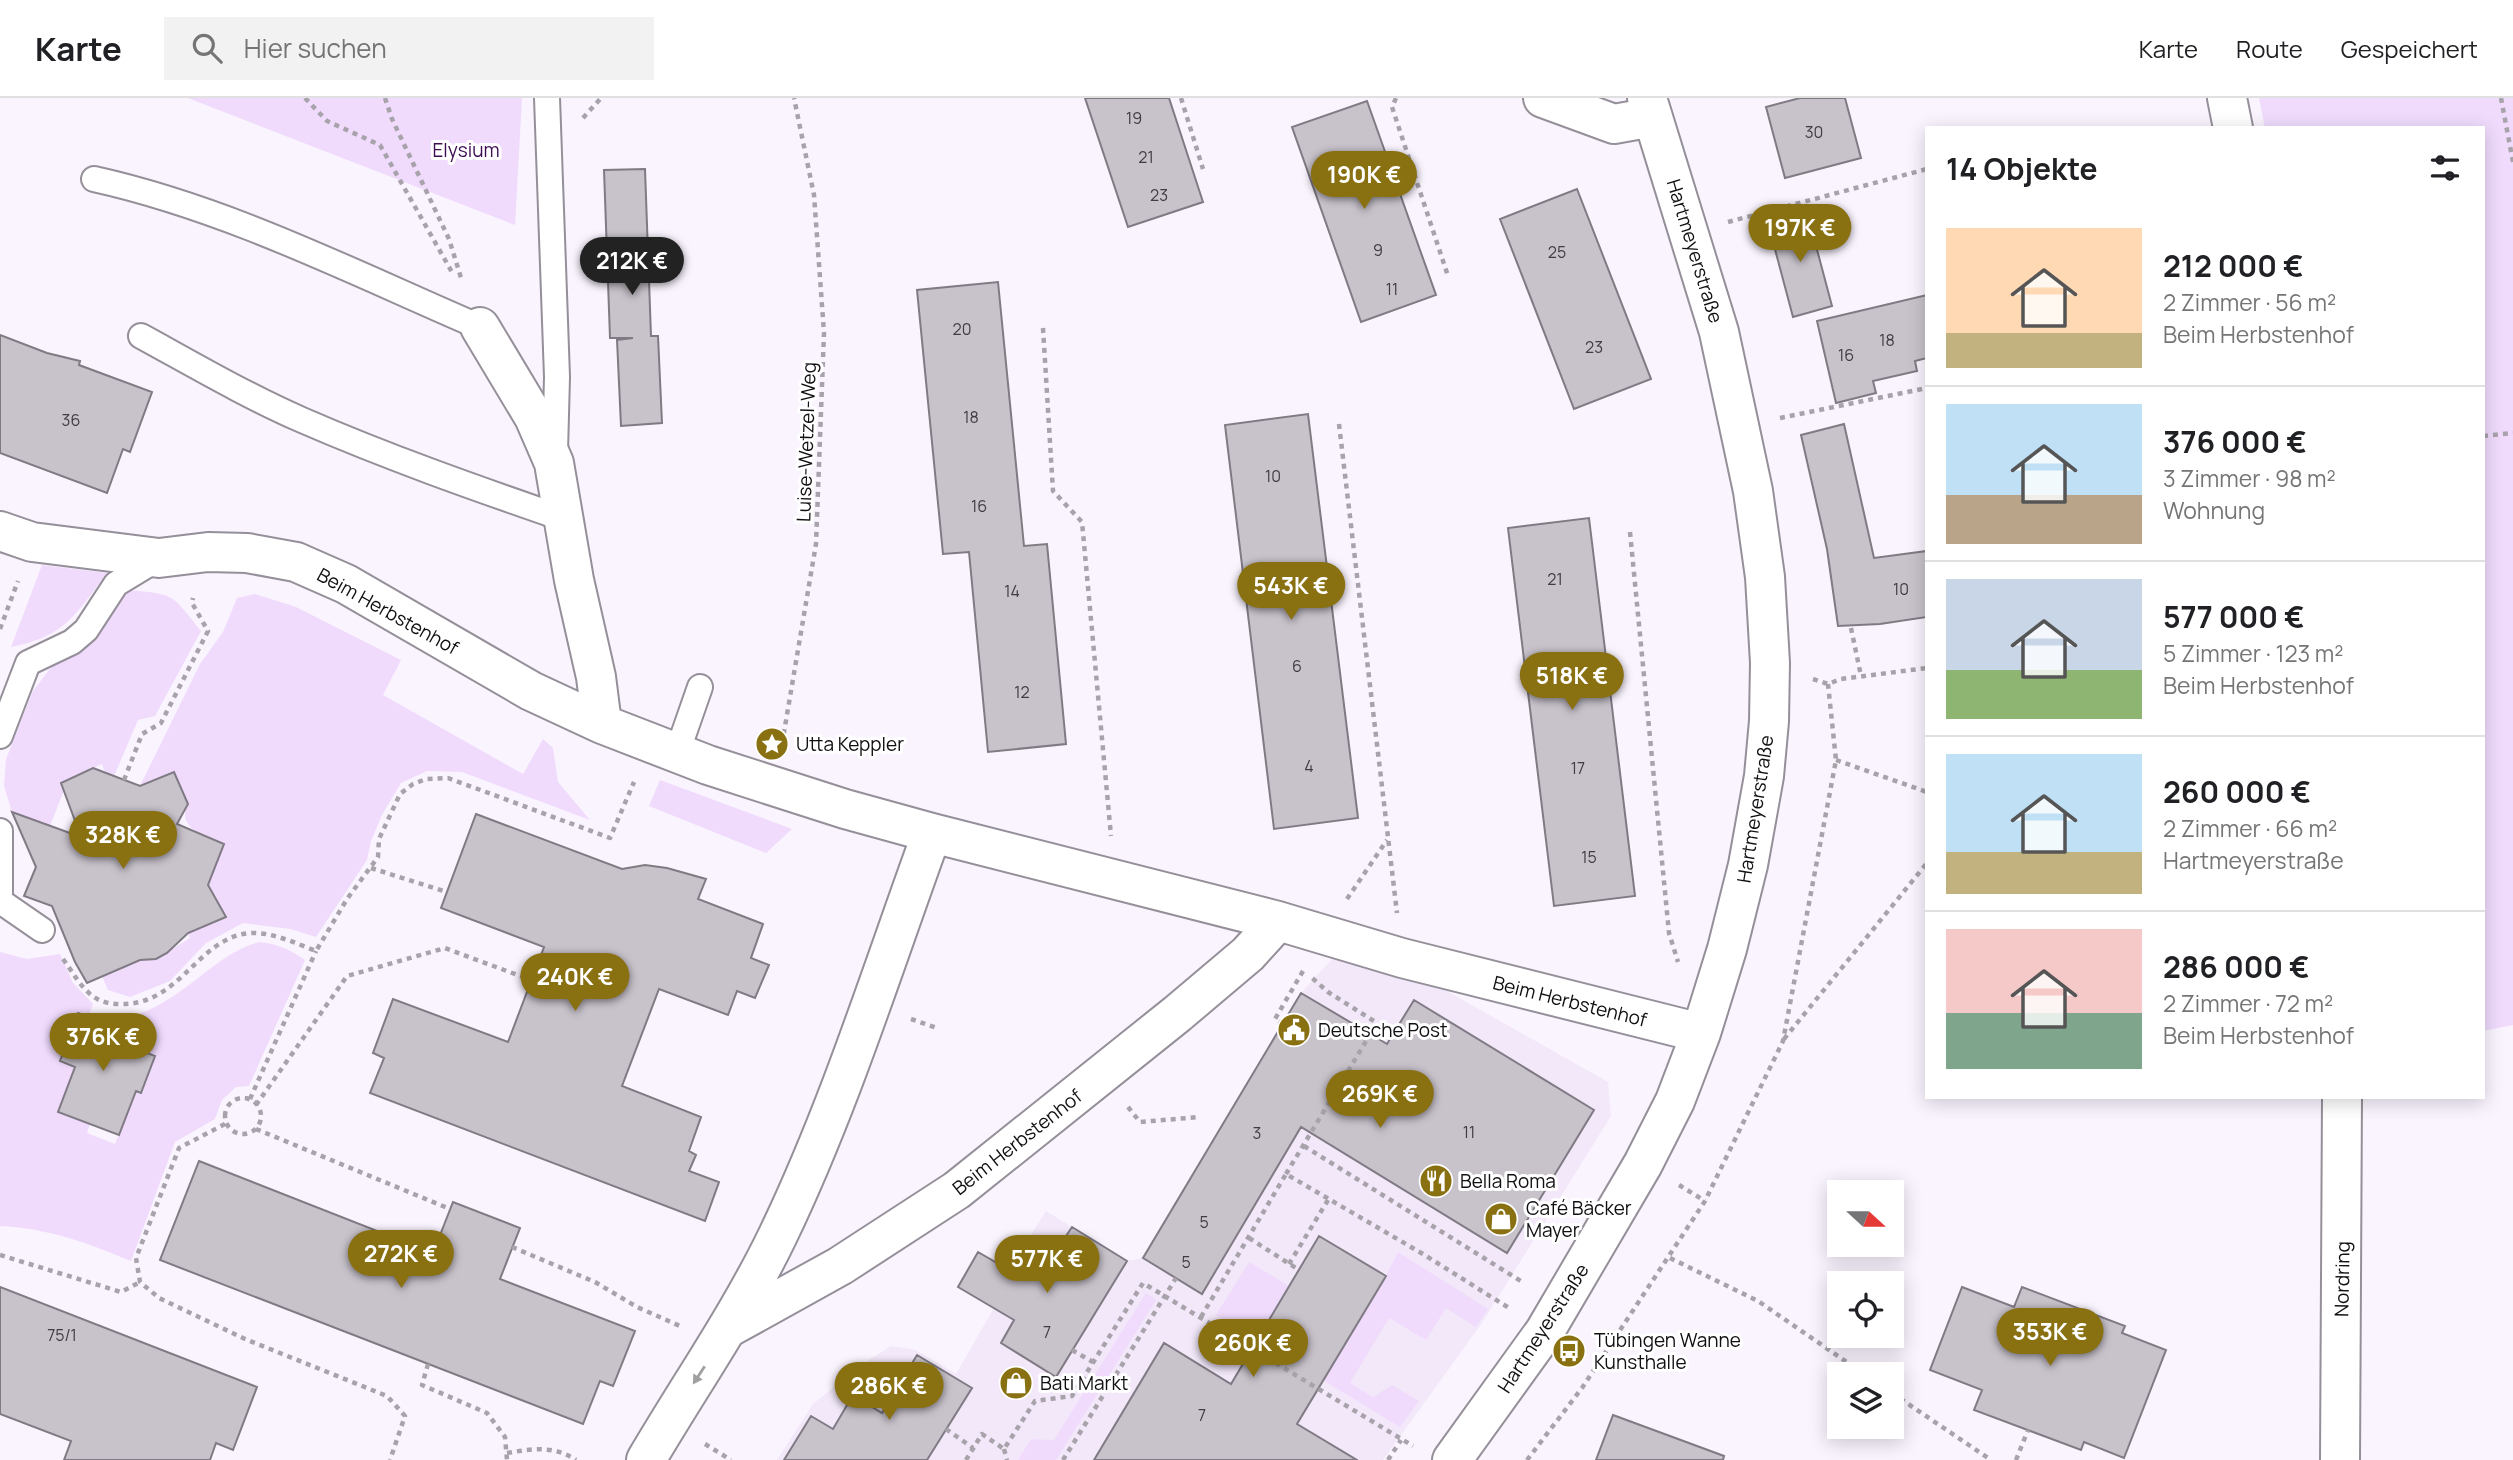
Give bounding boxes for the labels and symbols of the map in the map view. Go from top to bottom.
house number: 19 [1126,107,1142,129]
house number: 30 [1805,121,1823,143]
park label: Elysium [432,137,500,163]
house number: 21 [1138,146,1154,168]
pin: 190K € [1307,152,1421,211]
street label: Hartmeyerstraße [1661,176,1729,326]
house number: 23 [1150,184,1168,206]
pin: 197K € [1743,204,1857,264]
pin: 212K € [575,238,689,297]
house number: 9 [1373,239,1383,261]
house number: 25 [1548,241,1566,263]
house number: 11 [1386,278,1398,300]
house number: 20 [953,318,971,340]
house number: 18 [1879,329,1895,351]
house number: 23 [1585,336,1603,358]
house number: 16 [1838,344,1854,366]
street label: Luise-Wetzel-Weg [790,362,822,522]
house number: 18 [963,406,979,428]
house number: 36 [62,409,80,431]
house number: 10 [1265,465,1281,487]
house number: 16 [971,495,987,517]
street label: Beim Herbstenhof [313,561,464,661]
pin: 543K € [1234,562,1348,622]
house number: 21 [1547,568,1563,590]
house number: 10 [1893,578,1909,600]
house number: 14 [1004,580,1020,602]
pin: 518K € [1515,652,1629,712]
house number: 6 [1292,655,1302,677]
house number: 12 [1014,681,1030,703]
place icon: Utta Keppler [753,725,791,763]
place label: Utta Keppler [796,731,904,757]
street label: Hartmeyerstraße [1730,733,1780,885]
house number: 4 [1304,755,1314,777]
house number: 17 [1571,757,1585,779]
pin: 328K € [66,812,180,871]
house number: 15 [1581,846,1597,868]
pin: 240K € [518,954,632,1013]
street label: Beim Herbstenhof [1490,969,1650,1033]
public building icon: Deutsche Post [1275,1011,1313,1049]
pin: 376K € [46,1014,160,1073]
place label: Deutsche Post [1318,1017,1448,1043]
pin: 269K € [1323,1070,1437,1130]
street label: Beim Herbstenhof [947,1083,1087,1201]
house number: 11 [1463,1121,1475,1143]
house number: 3 [1253,1122,1261,1144]
restaurant icon: Bella Roma [1417,1162,1455,1200]
place label: Bella Roma [1460,1168,1556,1194]
north arrow [1827,1180,1904,1256]
place label: Café Bäcker Mayer [1526,1195,1632,1243]
shop icon: Café Bäcker Mayer [1482,1200,1520,1238]
house number: 5 [1199,1211,1209,1233]
pin: 272K € [344,1230,458,1290]
pin: 577K € [990,1236,1104,1295]
street label: Nordring [2328,1241,2356,1317]
house number: 5 [1181,1251,1191,1273]
street label: Hartmeyerstraße [1491,1258,1595,1398]
pin: 353K € [1993,1308,2107,1368]
pin: 260K € [1196,1320,1310,1379]
house number: 7 [1043,1321,1051,1343]
house number: 75/1 [47,1324,77,1346]
place label: Tübingen Wanne Kunsthalle [1594,1327,1741,1375]
bus stop icon: Tübingen Wanne Kunsthalle [1550,1332,1588,1370]
pin: 286K € [832,1362,946,1422]
shop icon: Bati Markt [997,1364,1035,1402]
one-way arrow [692,1366,706,1384]
place label: Bati Markt [1040,1370,1128,1396]
house number: 7 [1198,1404,1206,1426]

